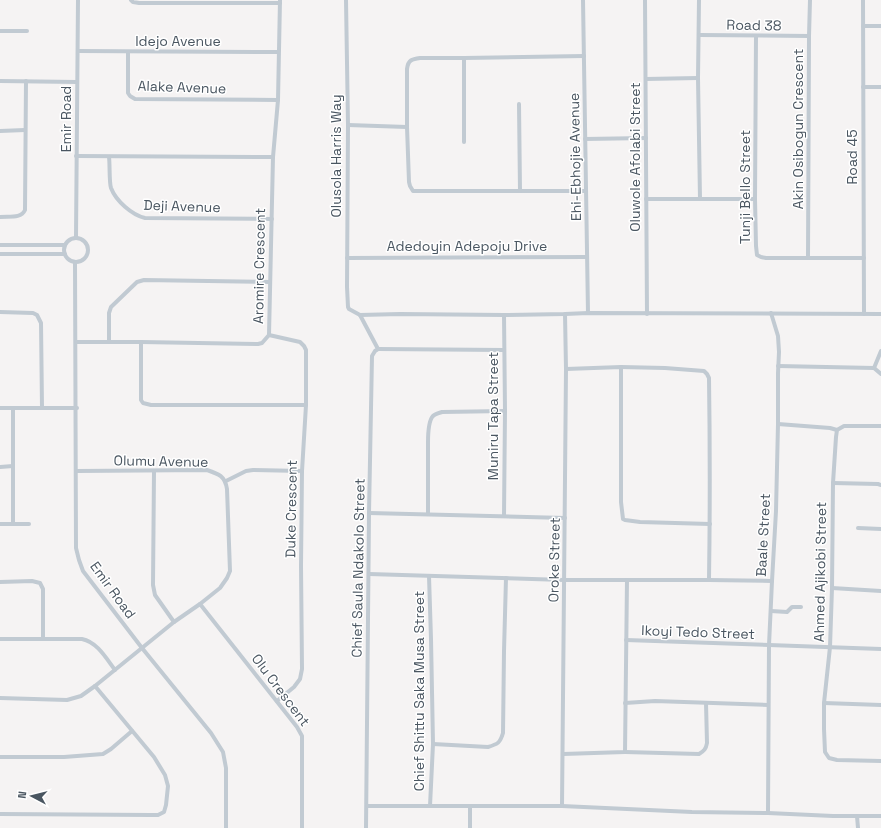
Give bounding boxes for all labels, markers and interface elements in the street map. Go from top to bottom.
street label: Road 38 [726,16,782,34]
street label: Idejo Avenue [135,32,221,50]
street label: Akin Osibogun Crescent [789,49,807,209]
street label: Alake Avenue [137,76,227,98]
street label: Oluwole Afolabi Street [626,82,644,232]
street label: Emir Road [57,86,75,152]
street label: Ehi-Ebhojie Avenue [565,93,585,221]
street label: Olusola Harris Way [327,94,345,218]
street label: Road 45 [843,129,861,185]
street label: Tunji Bello Street [736,130,754,244]
street label: Deji Avenue [143,196,221,216]
street label: Aromire Crescent [249,208,269,324]
street label: Adedoyin Adepoju Drive [387,237,547,255]
street label: Muniru Tapa Street [484,352,502,480]
street label: Olumu Avenue [113,451,209,471]
street label: Duke Crescent [281,460,301,558]
street label: Chief Saula Ndakolo Street [347,478,369,658]
street label: Baale Street [752,493,774,577]
street label: Ahmed Ajikobi Street [810,502,830,642]
street label: Oroke Street [544,517,564,603]
street label: Emir Road [86,558,140,622]
street label: Chief Shittu Saka Musa Street [410,591,428,791]
street label: Ikoyi Tedo Street [641,621,755,643]
street label: Olu Crescent [248,650,314,730]
north arrow [12,776,52,816]
text: N [15,790,29,799]

